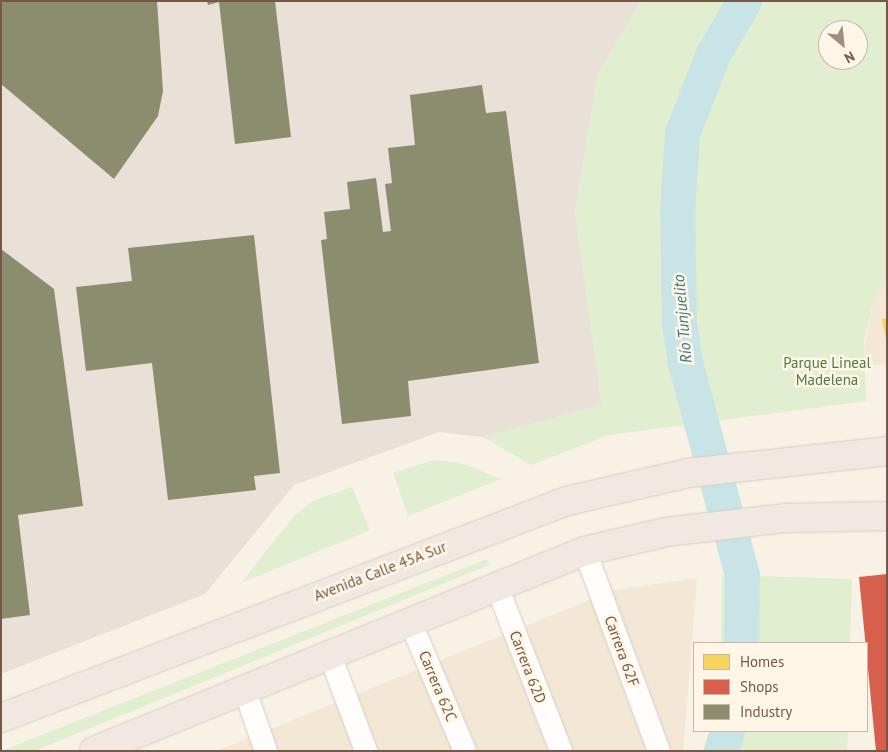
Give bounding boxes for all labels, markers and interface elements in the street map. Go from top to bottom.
north arrow [818,20,868,70]
text: N [841,47,858,67]
water label: Río Tunjuelito [669,274,695,364]
park label: Parque Lineal Madelena [783,353,871,388]
street label: Avenida Calle 45A Sur [311,537,449,605]
street label: Carrera 62F [601,613,643,689]
street label: Carrera 62D [506,628,550,706]
legend [693,642,868,732]
street label: Carrera 62C [415,648,461,724]
text: Homes [740,652,784,671]
text: Shops [740,677,779,696]
text: Industry [740,702,792,721]

